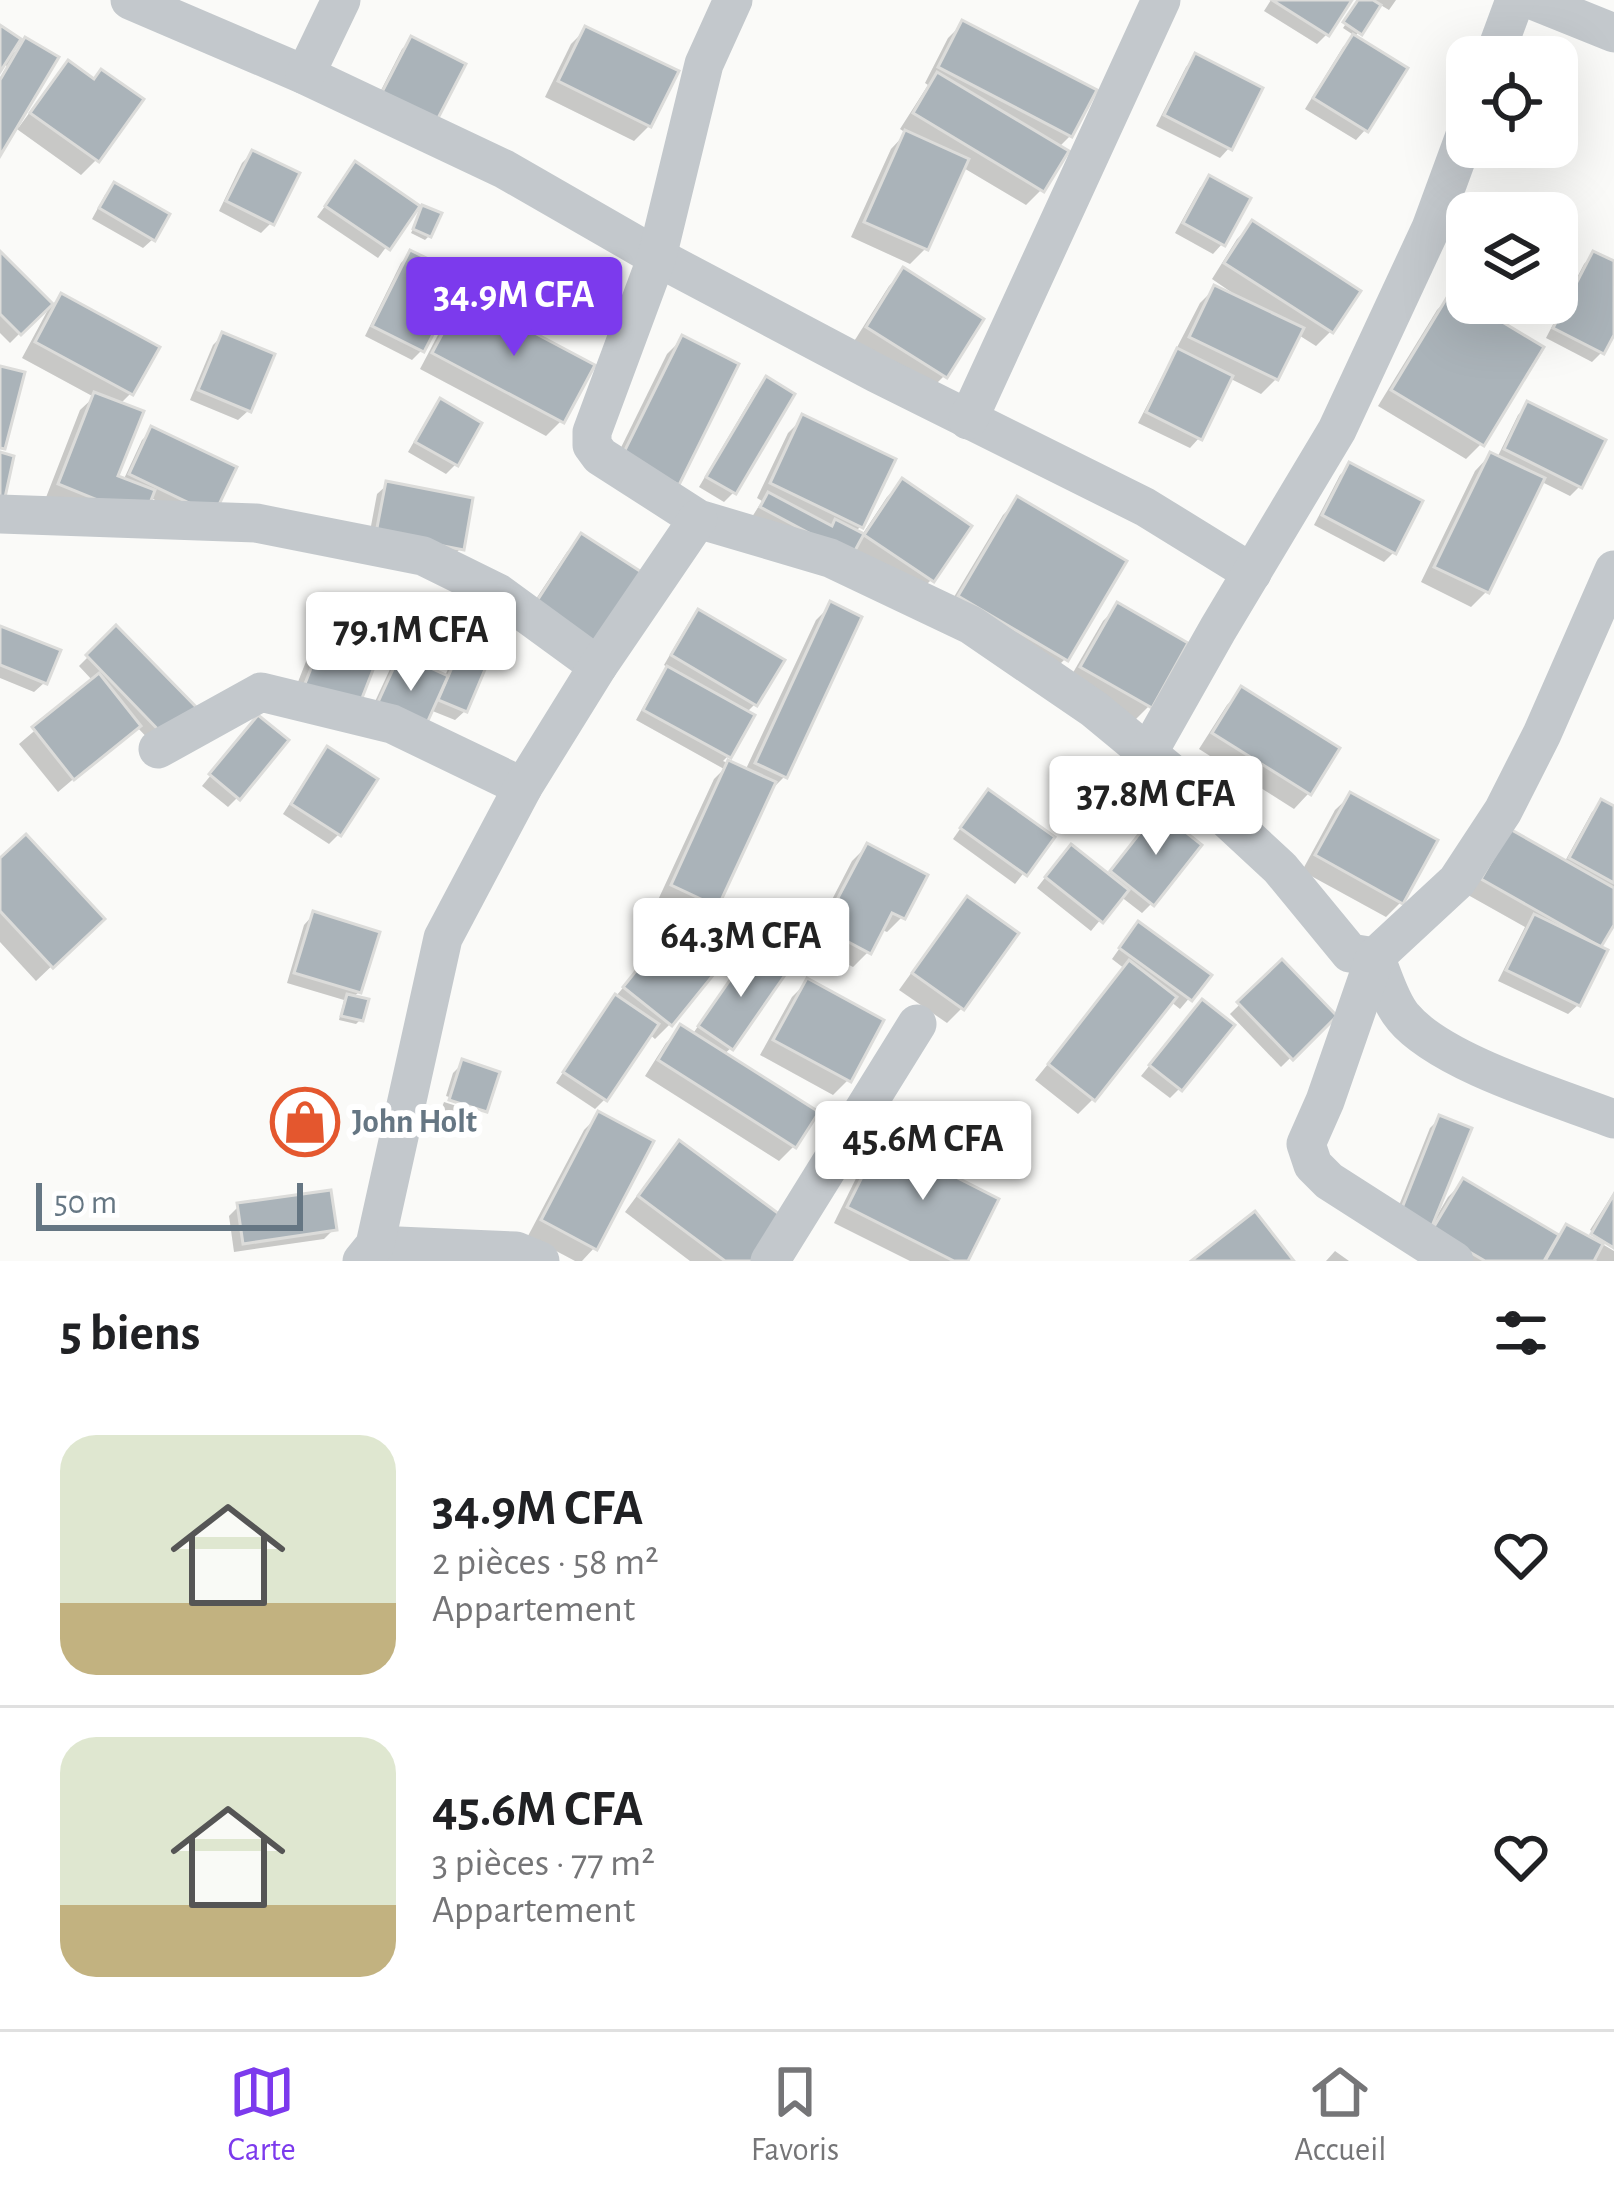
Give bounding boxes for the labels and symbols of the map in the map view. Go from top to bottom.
pin: 34.9M CFA [377,257,651,359]
pin: 79.1M CFA [274,592,548,694]
pin: 37.8M CFA [1019,756,1293,858]
pin: 64.3M CFA [604,898,878,1000]
shop icon: John Holt [270,1087,340,1157]
pin: 45.6M CFA [786,1101,1060,1203]
place label: John Holt [352,1106,477,1139]
scale bar [36,1177,303,1230]

